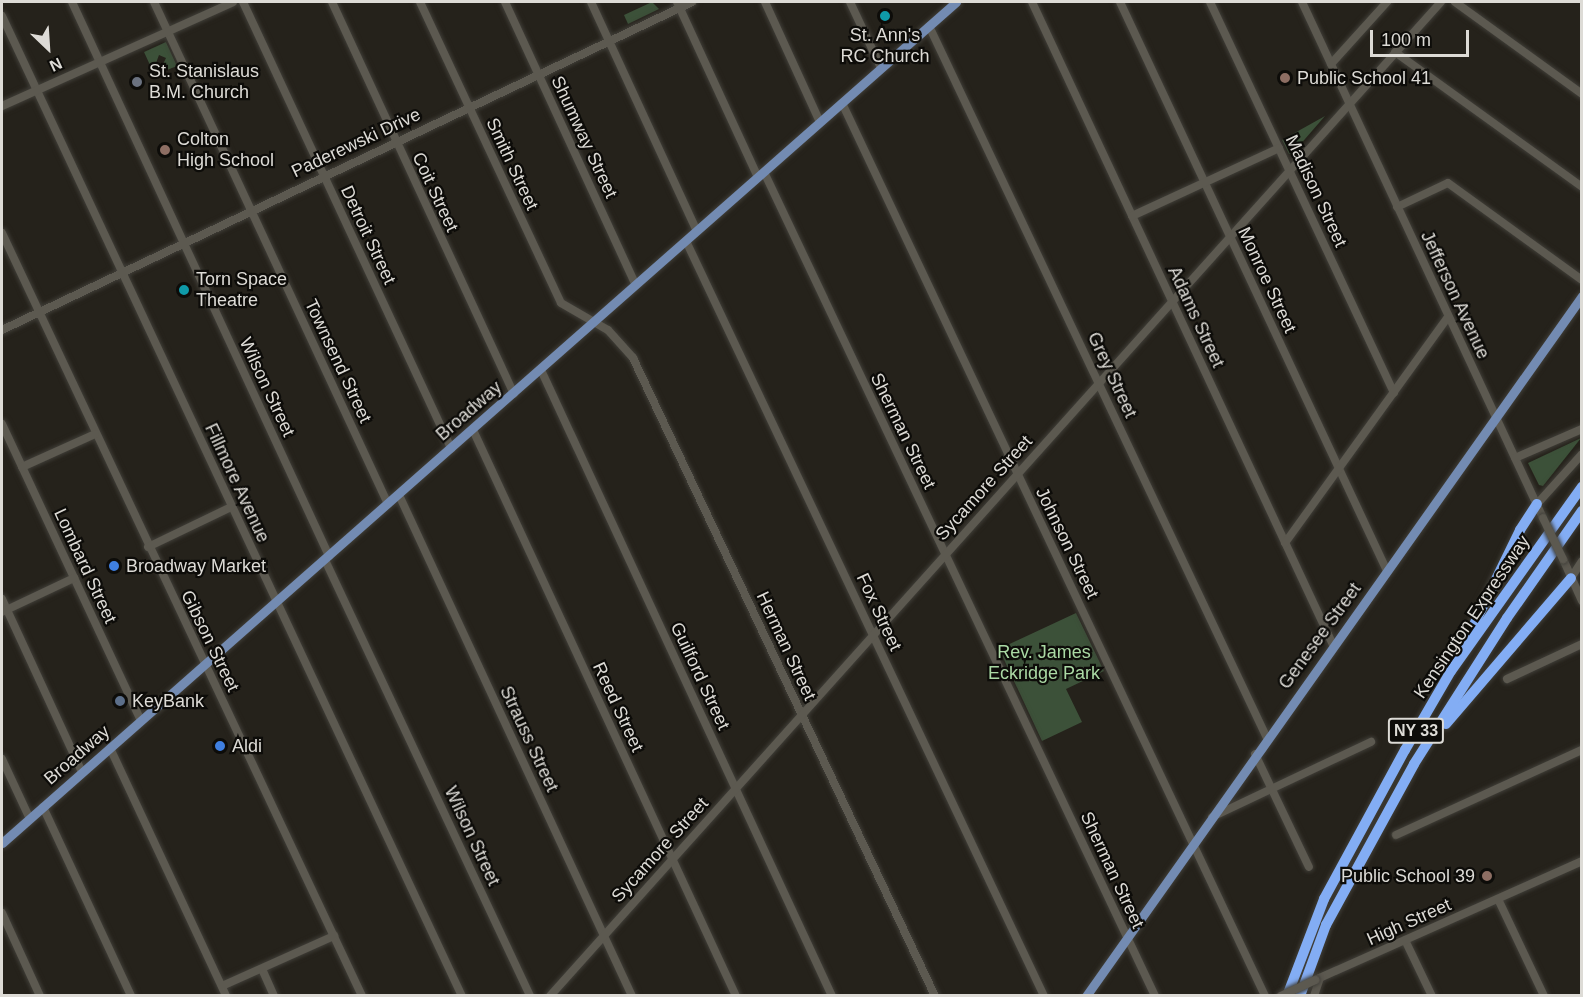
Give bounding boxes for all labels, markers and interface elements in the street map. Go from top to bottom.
marker: St. Ann's RC Church [878,9,892,23]
north arrow [18,18,78,78]
scale bar [1373,18,1472,56]
place label: St. Ann's RC Church [840,25,930,68]
text: 100 m [1381,30,1431,50]
text: N [47,55,65,75]
place label: St. Stanislaus B.M. Church [149,61,259,104]
place label: Public School 41 [1297,67,1431,89]
marker: Public School 41 [1278,71,1292,85]
street label: Shumway Street [546,73,622,201]
marker: St. Stanislaus B.M. Church [130,75,144,89]
street label: Paderewski Drive [288,104,424,182]
street label: Smith Street [481,115,543,213]
place label: Colton High School [177,129,274,172]
street label: Madison Street [1281,132,1351,250]
marker: Colton High School [158,143,172,157]
street label: Coit Street [407,149,463,235]
street label: Detroit Street [336,182,400,288]
street label: Monroe Street [1233,224,1301,336]
street label: Jefferson Avenue [1416,227,1494,363]
street label: Adams Street [1163,263,1229,371]
place label: Torn Space Theatre [196,269,287,312]
marker: Torn Space Theatre [177,283,191,297]
street label: Townsend Street [300,296,376,426]
street label: Grey Street [1083,329,1141,421]
street label: Wilson Street [235,334,299,440]
street label: Sherman Street [866,370,940,492]
street label: Broadway [432,377,506,445]
street label: Fillmore Avenue [200,420,274,546]
street label: Sycamore Street [931,431,1037,545]
street label: Johnson Street [1031,484,1103,602]
street label: Lombard Street [49,505,121,627]
street label: Kensington Expressway [1409,531,1535,703]
place label: Broadway Market [126,555,266,577]
marker: Broadway Market [107,559,121,573]
street label: Fox Street [852,570,906,654]
street label: Genesee Street [1274,579,1366,693]
street label: Gibson Street [176,587,244,695]
street label: Herman Street [751,588,821,704]
street label: Guilford Street [666,619,734,733]
park label: Rev. James Eckridge Park [988,642,1100,684]
street label: Reed Street [588,659,648,755]
street label: Strauss Street [495,683,563,795]
place label: KeyBank [132,690,204,712]
marker: KeyBank [113,694,127,708]
road number: NY 33 [1388,718,1444,744]
street label: Broadway [40,721,114,789]
place label: Aldi [232,735,262,757]
marker: Aldi [213,739,227,753]
street label: Wilson Street [440,783,504,889]
street label: Sycamore Street [607,793,713,907]
street label: Sherman Street [1076,808,1148,932]
place label: Public School 39 [1341,865,1475,887]
marker: Public School 39 [1480,869,1494,883]
street label: High Street [1363,894,1455,950]

